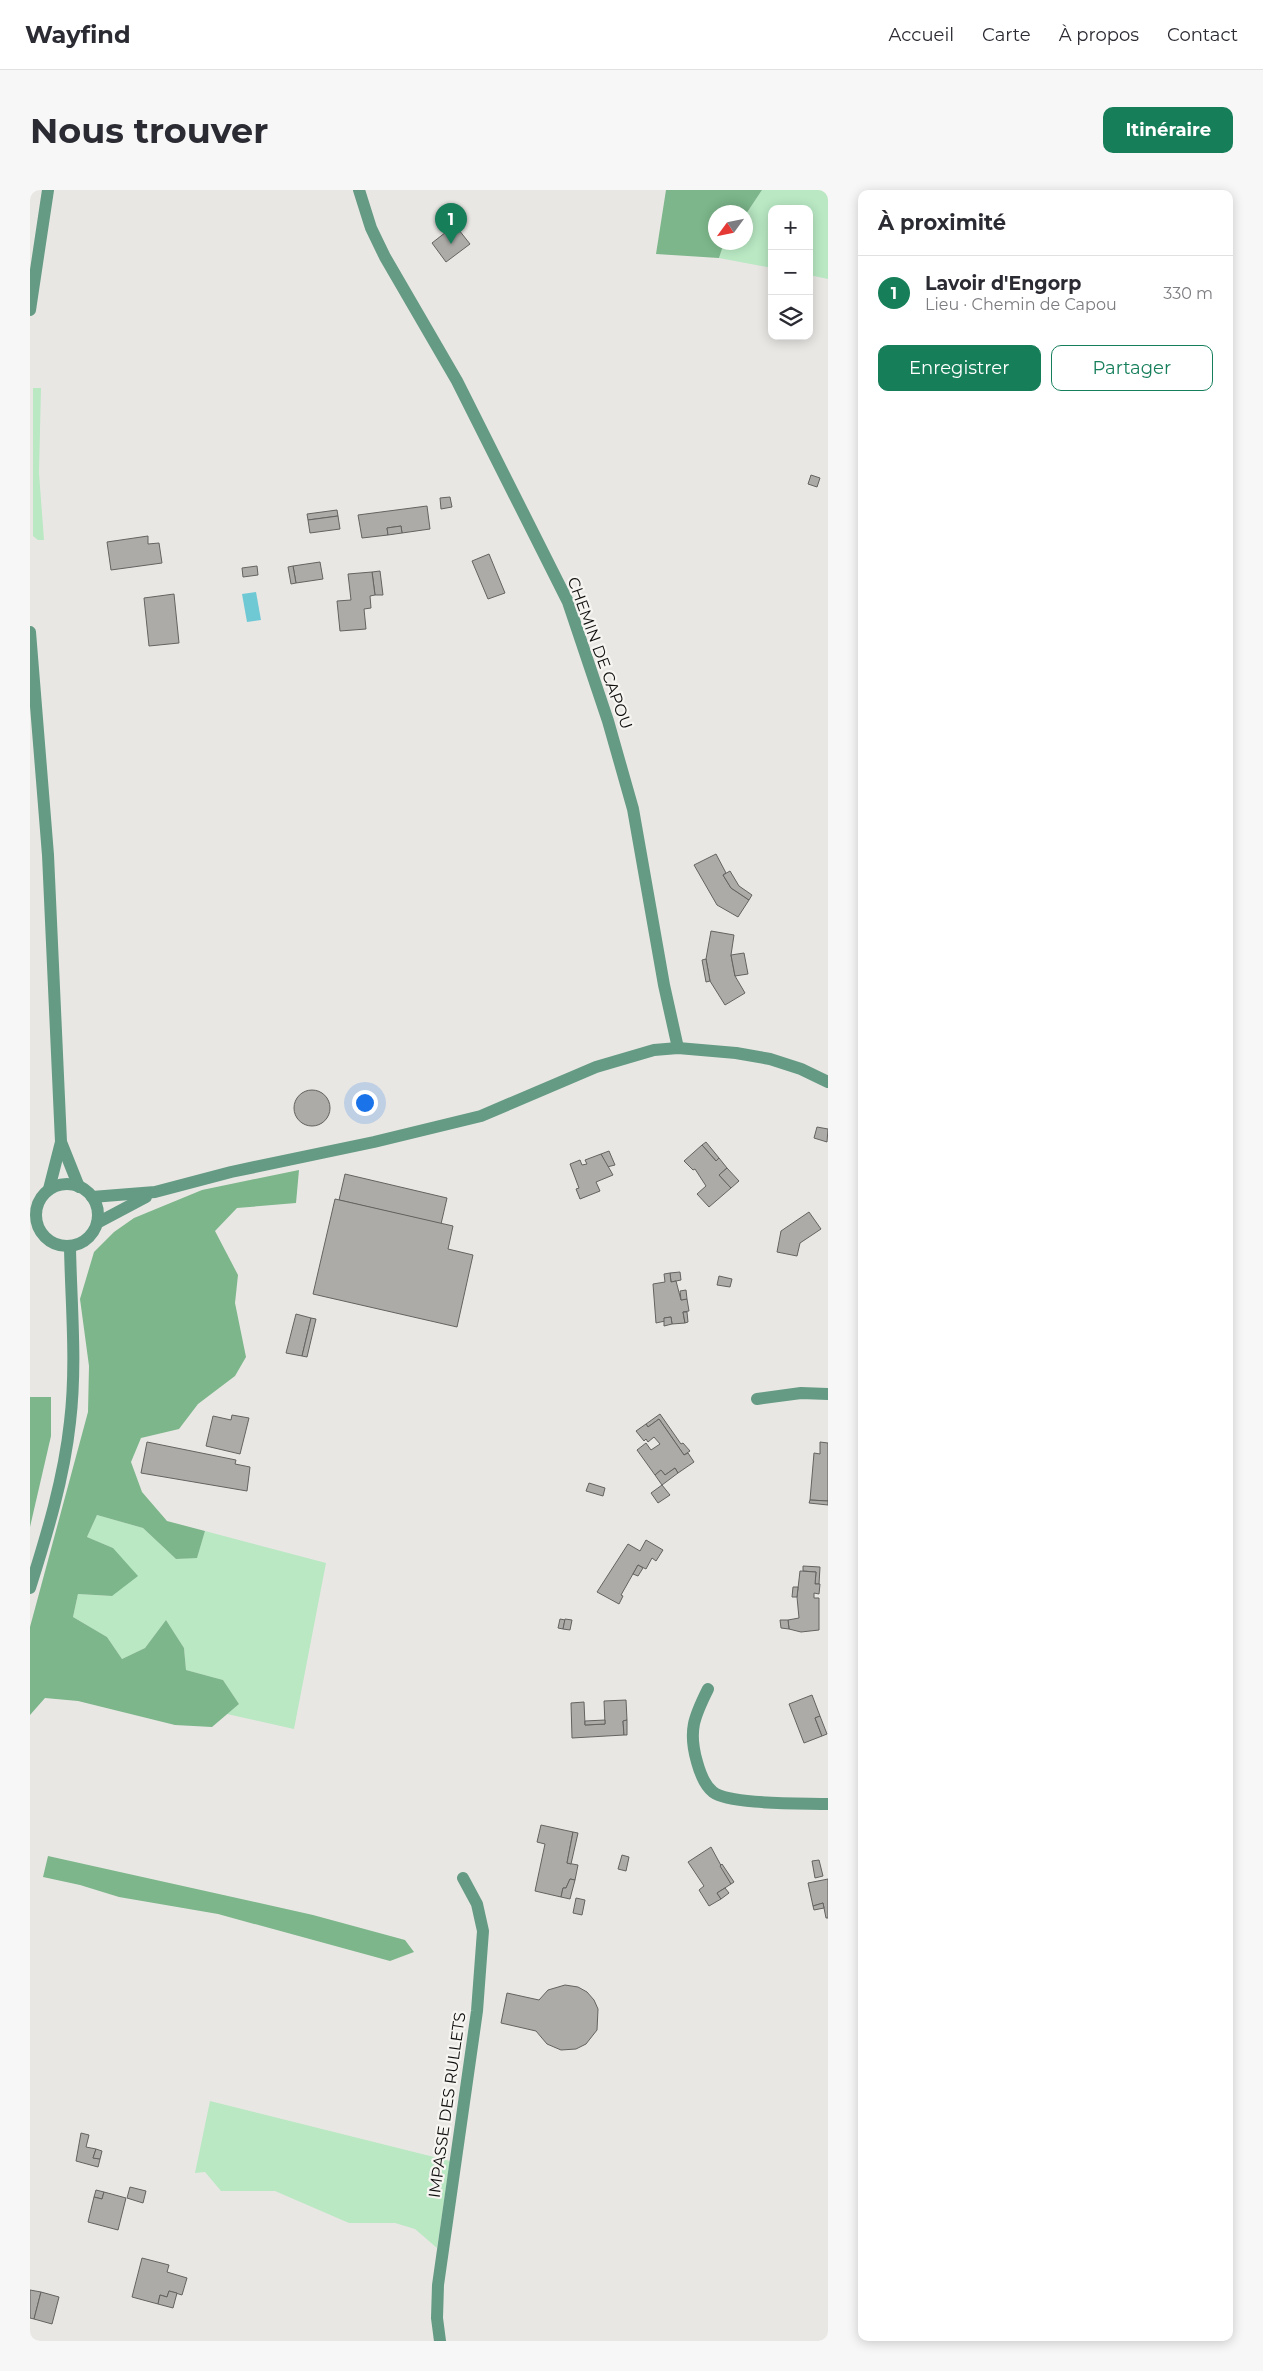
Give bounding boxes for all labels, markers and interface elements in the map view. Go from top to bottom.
text: Wayfind [25,20,131,49]
text: Accueil [889,24,954,46]
text: Carte [982,24,1031,46]
text: À propos [1059,24,1139,46]
text: Contact [1167,24,1238,46]
button: Itinéraire [1103,107,1233,153]
text: Nous trouver [30,109,268,152]
pin: 1 [435,203,467,244]
north arrow [708,205,753,250]
map controls [768,205,813,340]
button: + [768,205,813,250]
text: À proximité [878,210,1006,235]
button: − [768,250,813,295]
text: Lavoir d'Engorp [925,272,1081,295]
text: 1 [891,284,897,303]
text: 330 m [1163,284,1213,303]
button: layers [768,295,813,340]
text: Lieu · Chemin de Capou [925,295,1117,314]
button: Enregistrer [878,345,1041,391]
button: Partager [1051,345,1213,391]
street label: CHEMIN DE CAPOU [564,574,636,732]
your location [352,1090,378,1116]
street label: IMPASSE DES RULLETS [425,2011,469,2199]

